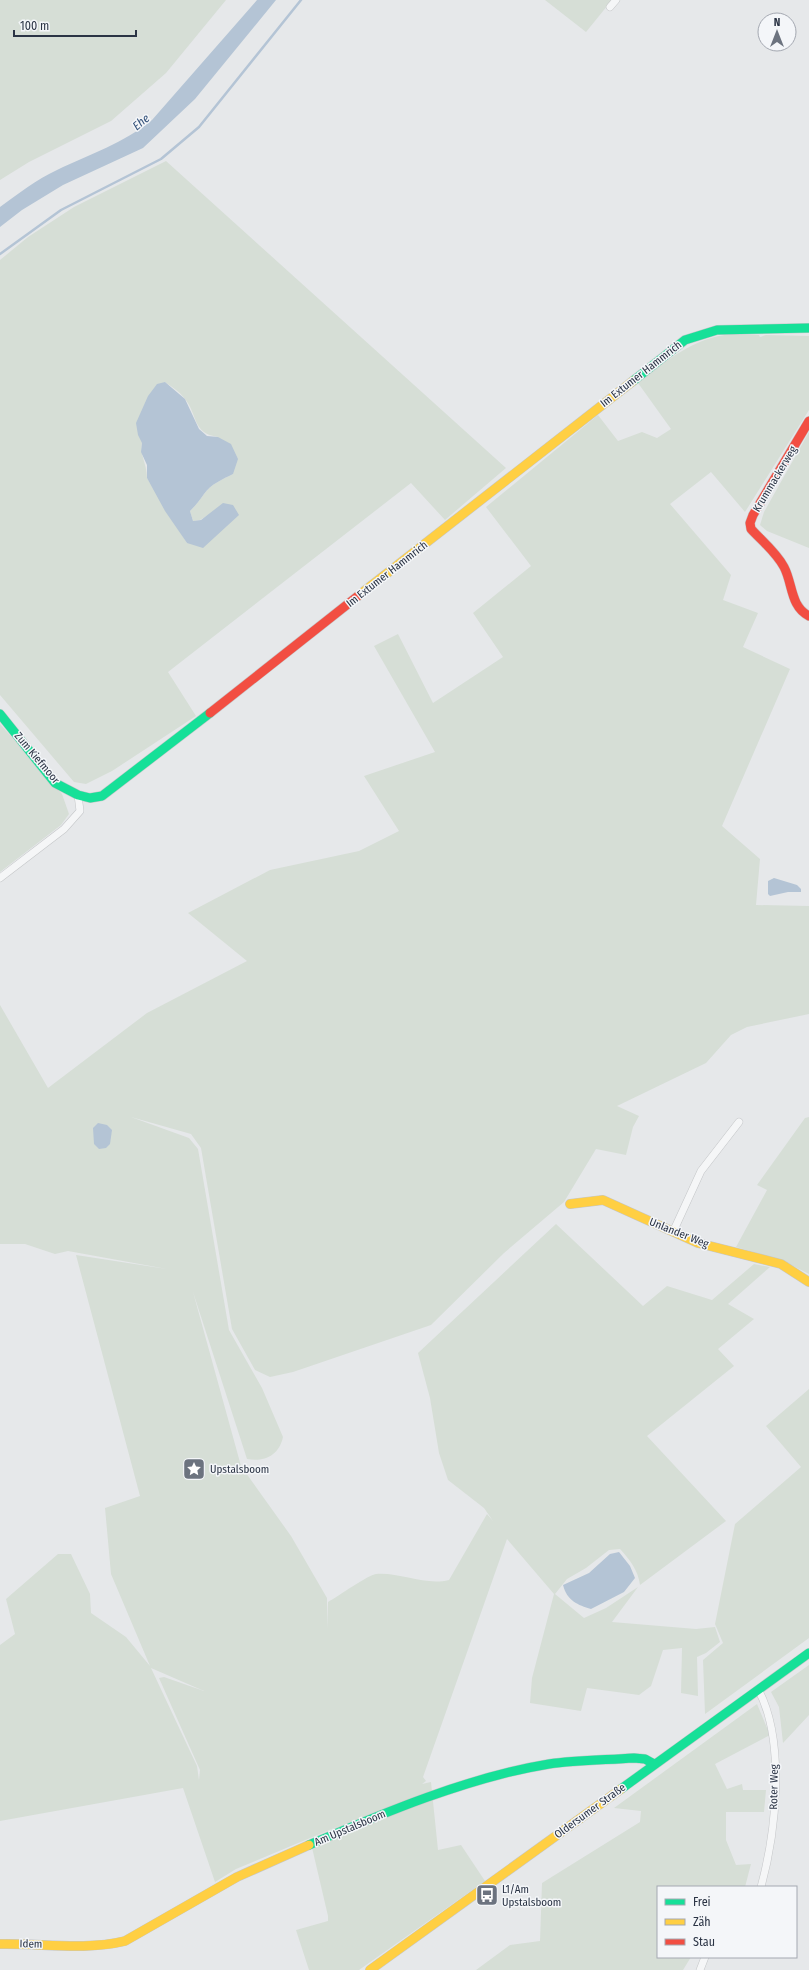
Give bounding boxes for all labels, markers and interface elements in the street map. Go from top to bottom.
scale bar [14,12,136,38]
north arrow [757,12,797,52]
text: N [774,16,780,29]
text: 100 m [20,19,49,33]
water label: Ehe [130,111,153,133]
street label: Im Extumer Hammrich [598,338,684,410]
street label: Krummackerweg [750,443,800,514]
street label: Im Extumer Hammrich [344,538,430,610]
street label: Zum Kiefmoor [12,730,62,786]
street label: Unlander Weg [647,1215,711,1251]
place icon: Upstalsboom [181,1456,207,1482]
place label: Upstalsboom [210,1463,269,1476]
street label: Roter Weg [767,1763,781,1810]
street label: Oldersumer Straße [552,1781,628,1841]
street label: Am Upstalsboom [312,1807,388,1849]
bus stop icon: L1/Am Upstalsboom [474,1882,500,1908]
place label: L1/Am Upstalsboom [502,1883,561,1909]
legend [657,1886,797,1958]
text: Frei [693,1895,711,1909]
text: Zäh [693,1915,711,1929]
text: Stau [693,1935,715,1949]
street label: Idem [20,1937,42,1951]

